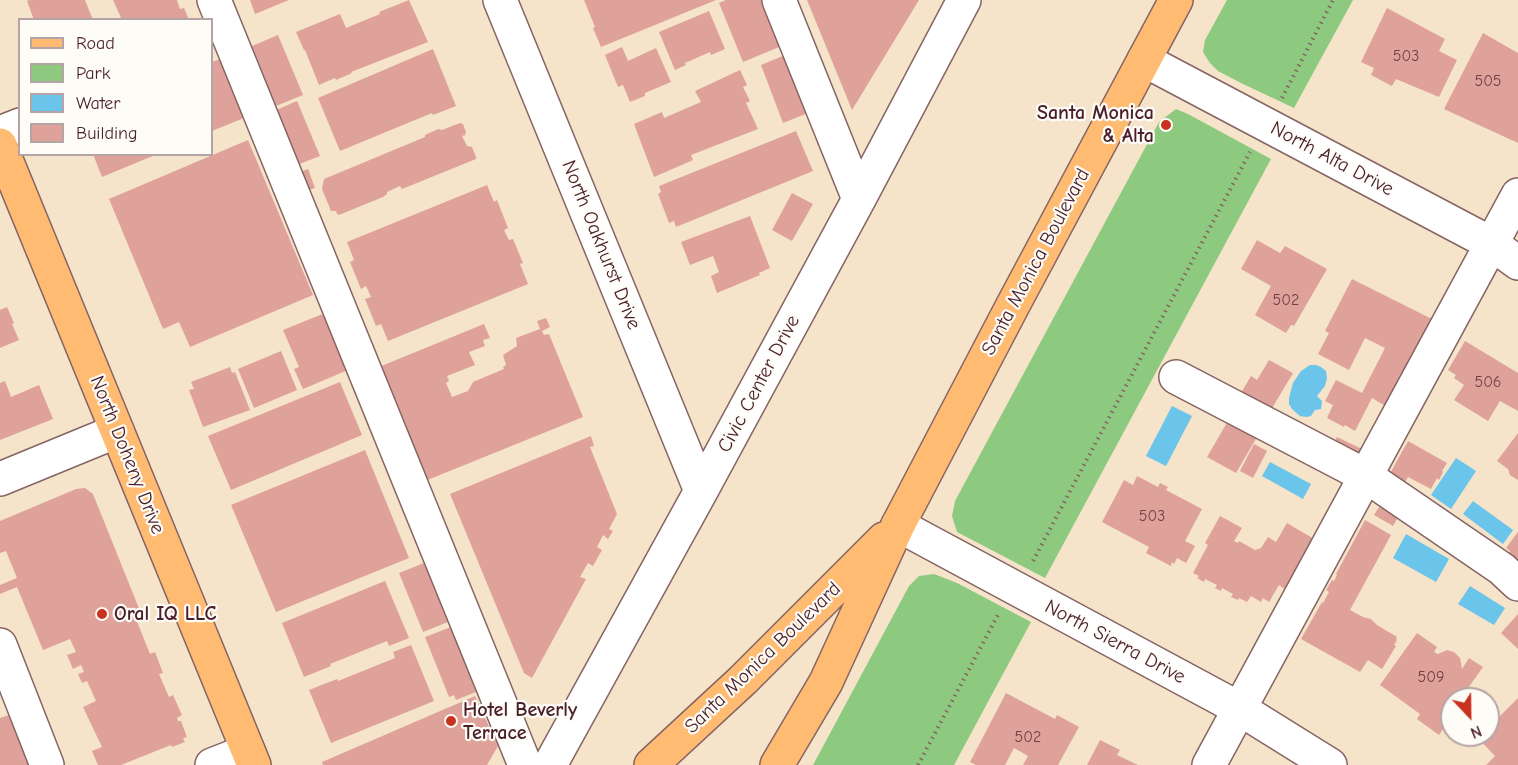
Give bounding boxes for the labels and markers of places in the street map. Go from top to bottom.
place label: Santa Monica & Alta [1037,101,1154,148]
marker: Santa Monica & Alta [1159,118,1173,132]
place label: Oral IQ LLC [114,602,217,626]
marker: Oral IQ LLC [95,607,109,621]
place label: Hotel Beverly Terrace [463,698,577,745]
marker: Hotel Beverly Terrace [444,714,458,728]

